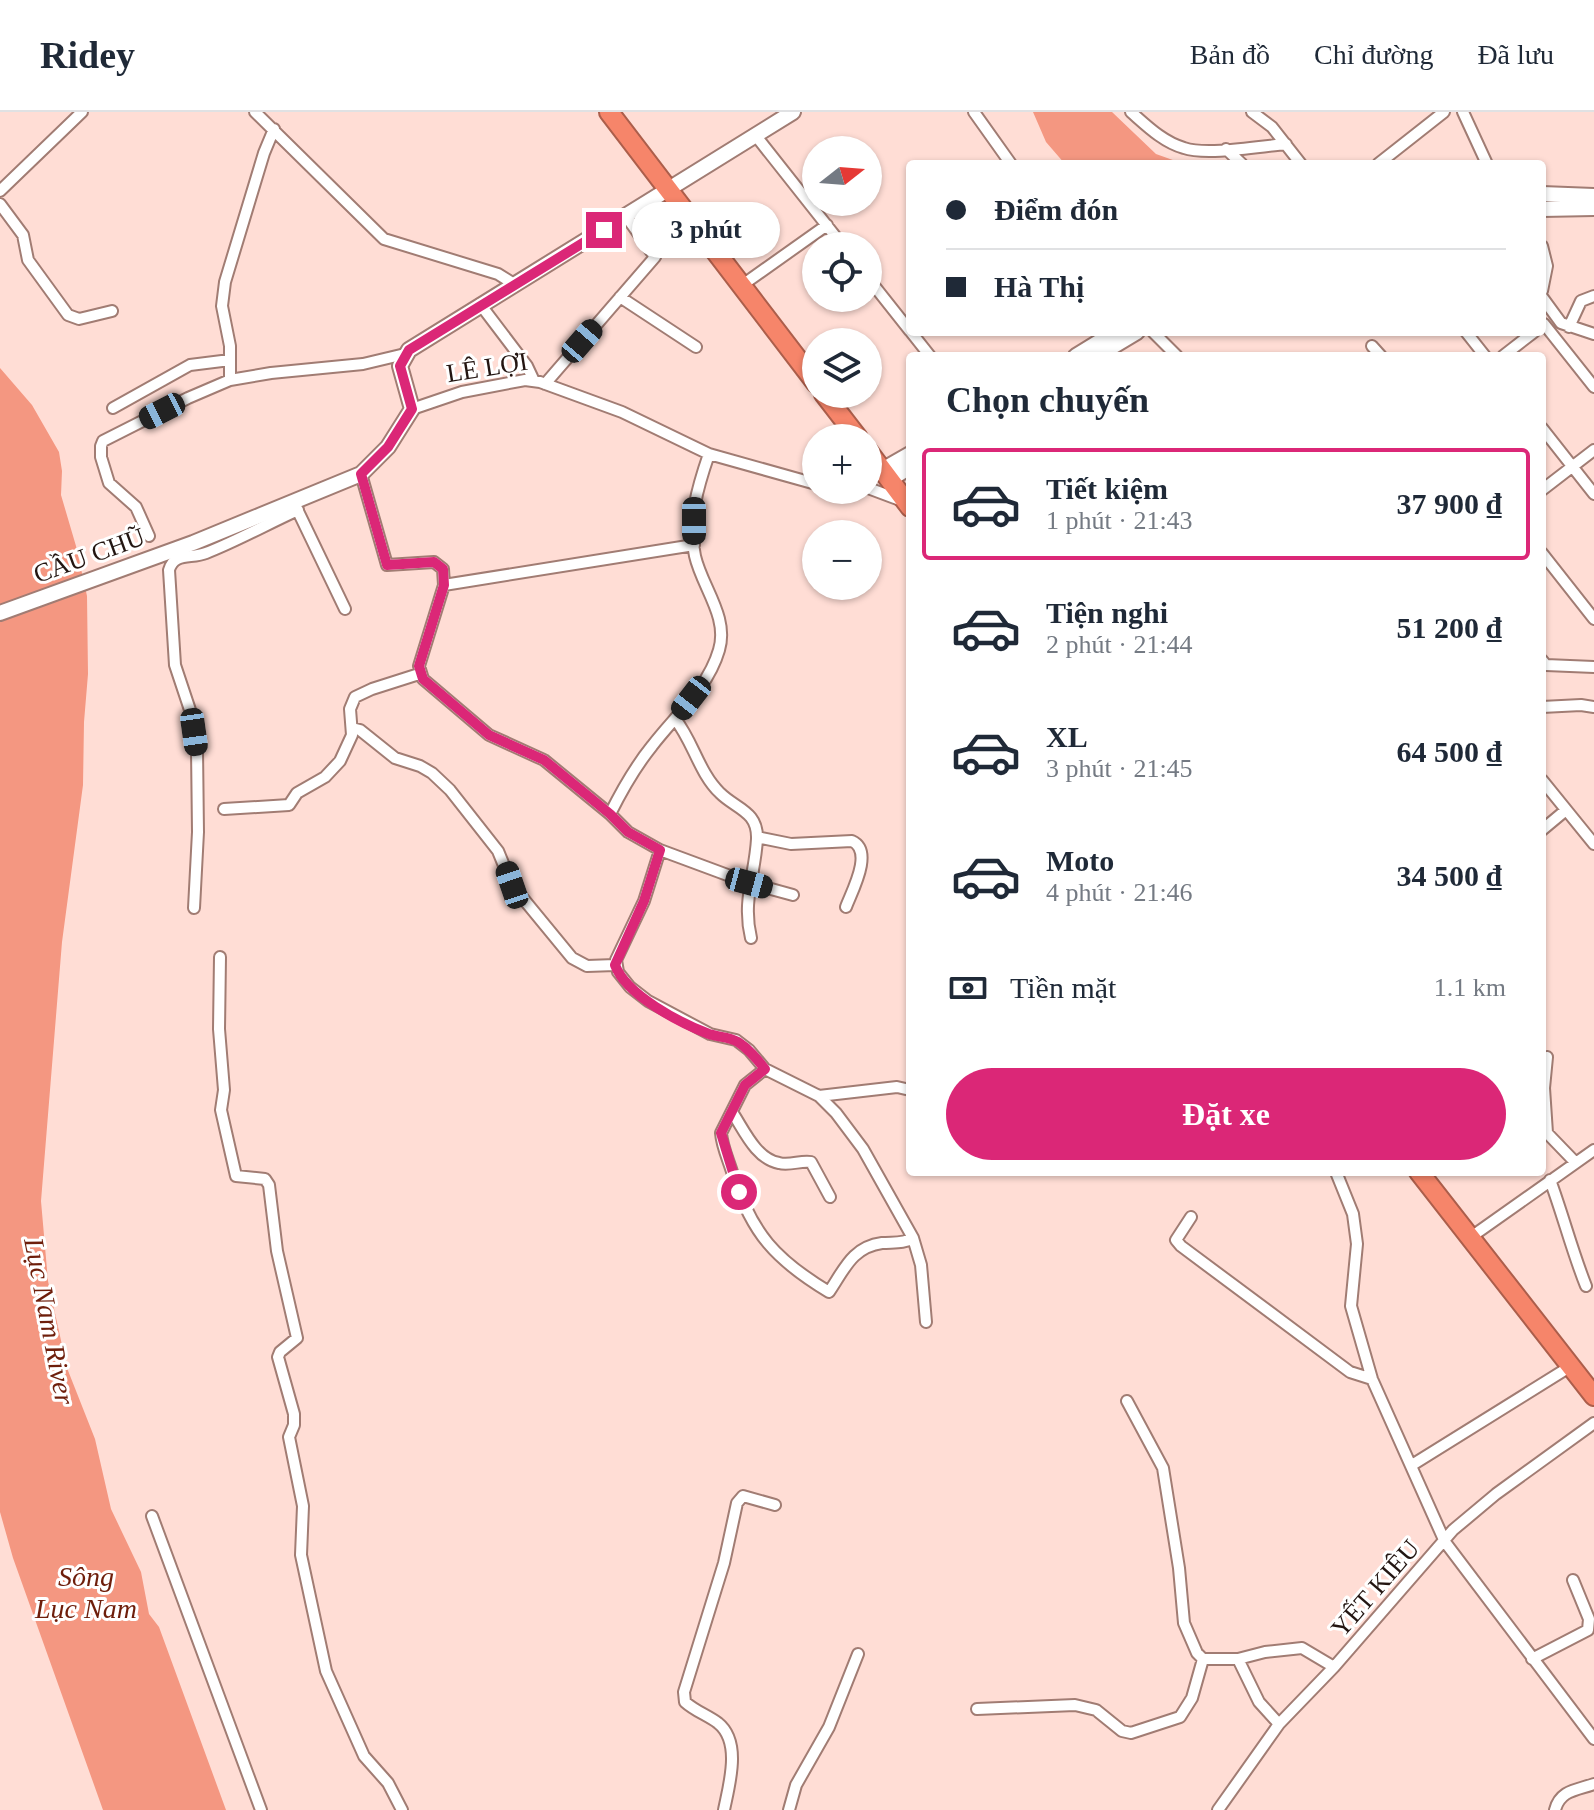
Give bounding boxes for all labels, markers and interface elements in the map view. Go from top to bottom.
text: Ridey [40,34,135,76]
text: Bản đồ [1190,39,1270,70]
text: Chỉ đường [1314,39,1433,70]
text: Đã lưu [1477,39,1554,70]
north arrow [802,136,882,216]
map controls [802,136,882,600]
text: Điểm đón [994,193,1118,226]
callout: 3 phút [632,202,780,258]
route end [586,212,622,248]
text: 3 phút [670,215,742,244]
button: locate [802,232,882,312]
text: Hà Thị [994,270,1084,303]
car [557,315,607,367]
button: layers [802,328,882,408]
street label: LÊ LỢI [445,347,530,388]
text: Chọn chuyến [946,380,1149,420]
car [135,389,189,433]
button: + [802,424,882,504]
icon: car [950,468,1022,540]
text: Tiết kiệm [1046,472,1168,505]
text: 37 900 ₫ [1397,487,1502,520]
car [682,497,706,545]
text: 1 phút · 21:43 [1046,506,1193,535]
button: − [802,520,882,600]
street label: CẦU CHŨ [30,522,149,589]
icon: car [950,592,1022,664]
text: Tiện nghi [1046,596,1168,629]
text: 51 200 ₫ [1397,611,1502,644]
text: 2 phút · 21:44 [1046,630,1193,659]
car [667,672,715,724]
car [179,707,209,757]
icon: car [950,716,1022,788]
text: XL [1046,720,1088,753]
text: 64 500 ₫ [1397,735,1502,768]
text: 3 phút · 21:45 [1046,754,1193,783]
icon: car [950,840,1022,912]
text: Moto [1046,844,1114,877]
car [493,858,531,912]
text: 34 500 ₫ [1397,859,1502,892]
car [723,865,775,901]
text: 4 phút · 21:46 [1046,878,1193,907]
icon: cash [946,966,990,1010]
text: Tiền mặt [1010,971,1116,1004]
text: 1.1 km [1434,973,1506,1002]
button: Đặt xe [946,1068,1506,1160]
route start [721,1174,757,1210]
water label: Lục Nam River [18,1234,81,1407]
street label: YẾT KIÊU [1326,1534,1425,1643]
water label: Sông Lục Nam [34,1561,137,1624]

